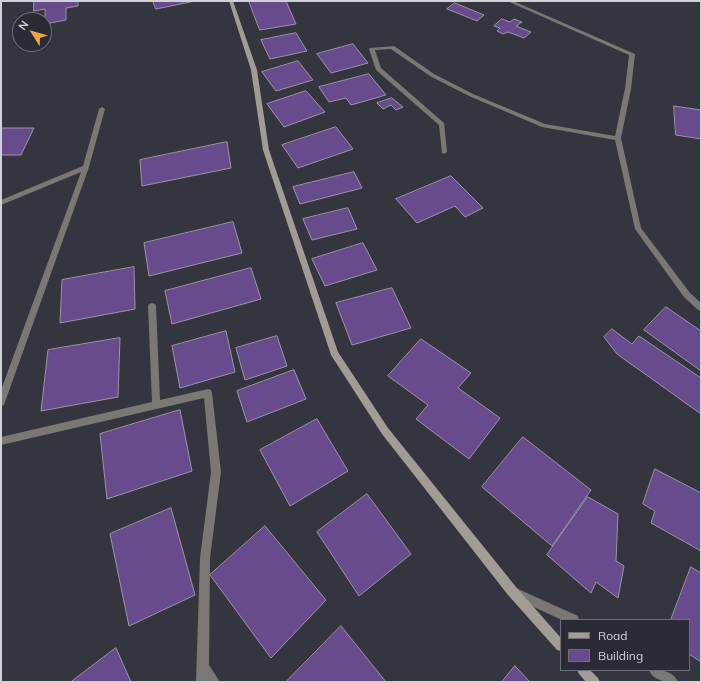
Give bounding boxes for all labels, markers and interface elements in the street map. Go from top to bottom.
north arrow [12,12,52,52]
text: N [15,18,31,33]
legend [560,619,690,671]
text: Road [598,628,627,643]
text: Building [598,648,643,663]

